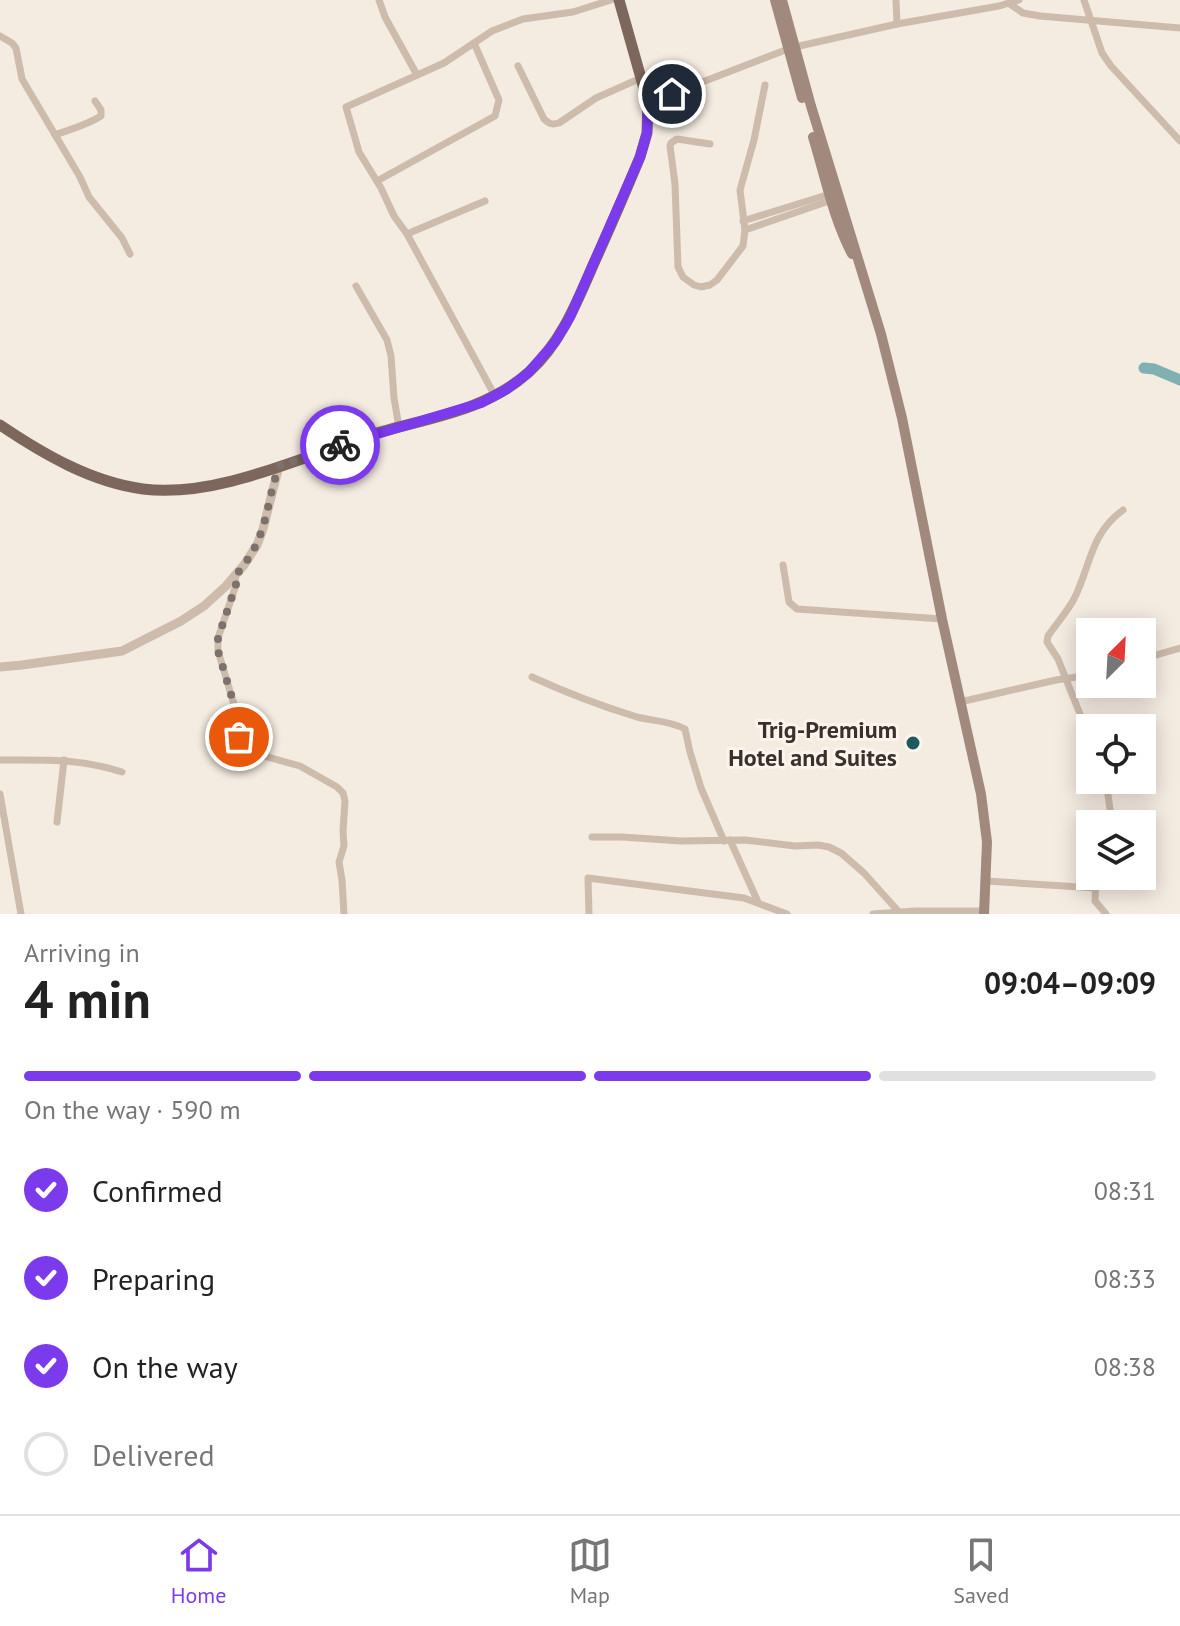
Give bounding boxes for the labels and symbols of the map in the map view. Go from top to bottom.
pin [638,60,706,128]
courier [300,405,380,485]
north arrow [1076,618,1156,698]
pin [205,703,273,771]
place label: Trig-Premium Hotel and Suites [728,714,897,773]
marker: Trig-Premium Hotel and Suites [904,734,922,752]

